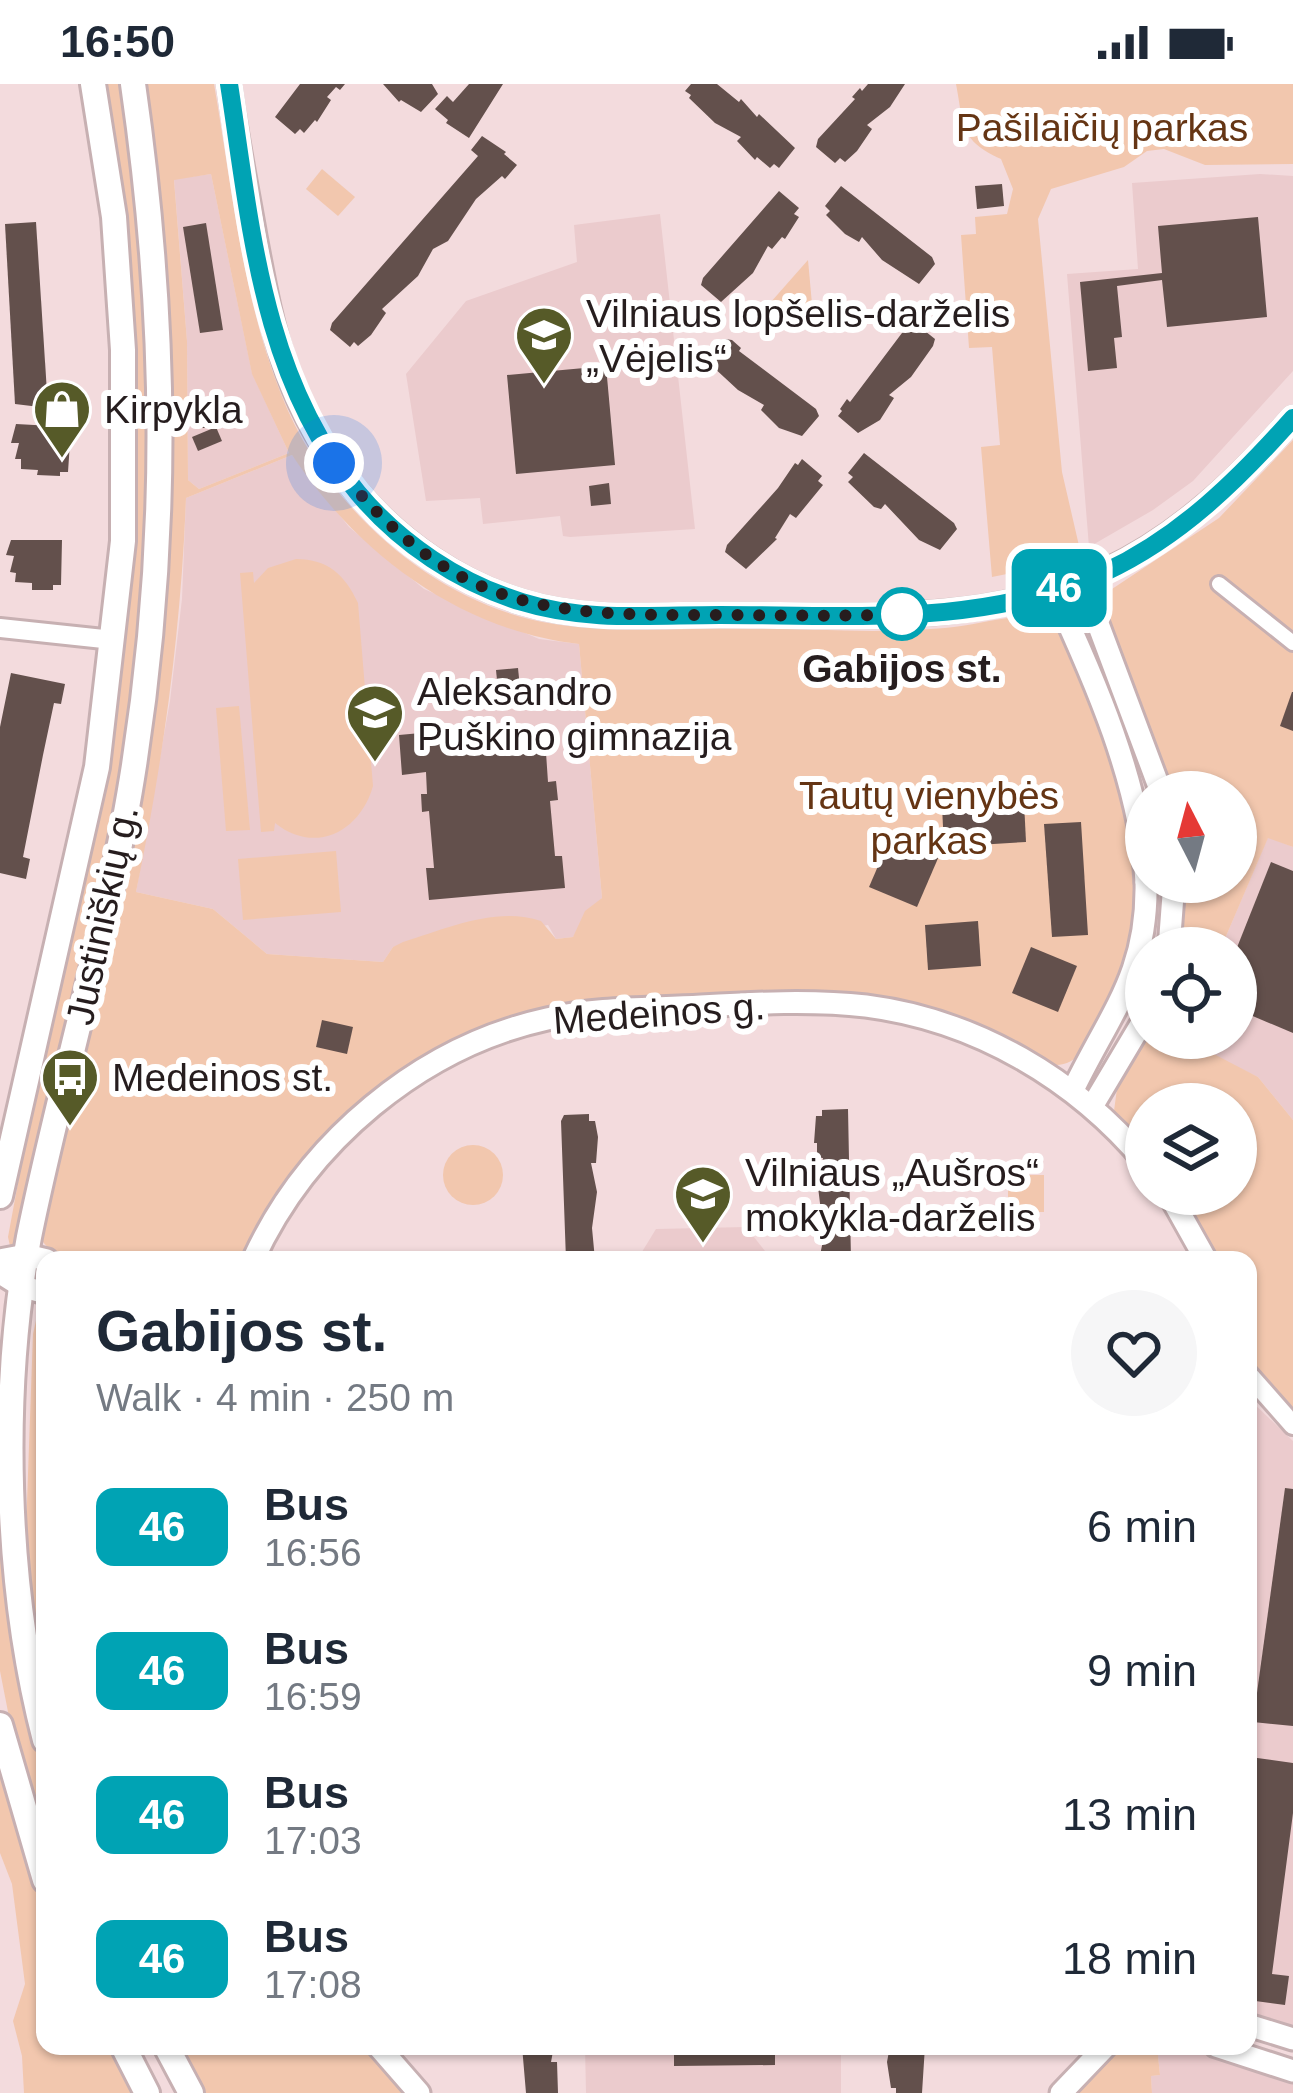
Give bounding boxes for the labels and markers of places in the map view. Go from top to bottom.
place label: Vilniaus lopšelis-darželis „Vėjelis“ [586,292,1010,380]
school or university icon: Vilniaus lopšelis-darželis „Vėjelis“ [513,304,575,386]
shop icon: Kirpykla [31,378,93,460]
place label: Kirpykla [104,388,243,431]
marker: Gabijos st. [877,589,927,639]
place label: Gabijos st. [802,647,1002,690]
place label: Aleksandro Puškino gimnazija [417,670,732,758]
school or university icon: Aleksandro Puškino gimnazija [344,682,406,764]
bus stop icon: Medeinos st. [39,1046,101,1128]
place label: Medeinos st. [112,1056,333,1099]
place label: Vilniaus „Aušros“ mokykla-darželis [745,1151,1039,1239]
school or university icon: Vilniaus „Aušros“ mokykla-darželis [672,1163,734,1245]

